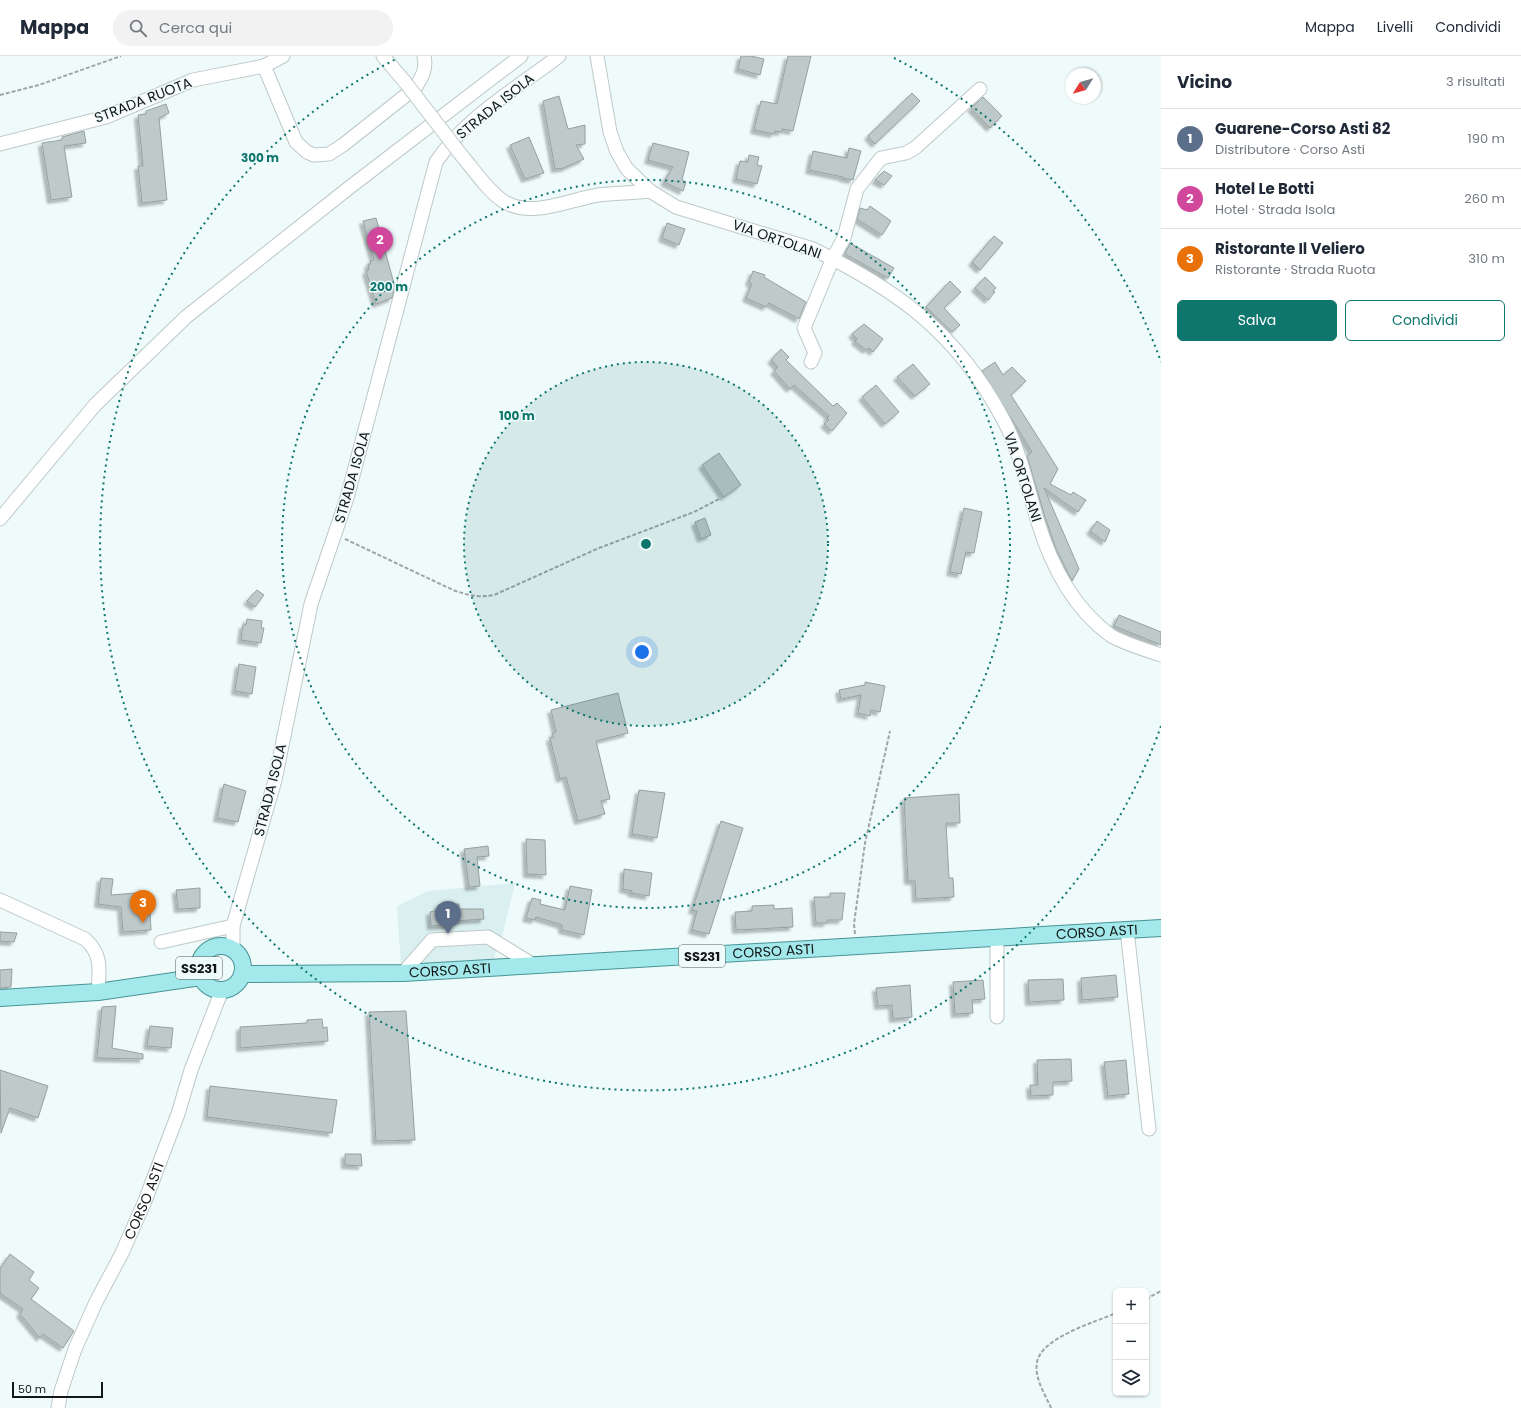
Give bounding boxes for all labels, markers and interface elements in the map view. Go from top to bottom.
search box [113,10,393,46]
text: Mappa [20,14,89,41]
icon: search [127,17,149,39]
text: Cerca qui [159,17,232,38]
text: Mappa [1305,17,1355,37]
text: Livelli [1377,17,1413,37]
text: Condividi [1435,17,1501,37]
street label: STRADA ISOLA [452,68,538,144]
north arrow [1065,68,1101,104]
text: Vicino [1177,70,1232,94]
street label: STRADA RUOTA [91,72,195,128]
text: 3 risultati [1446,72,1505,91]
text: Guarene-Corso Asti 82 [1215,118,1390,139]
text: 1 [1188,129,1192,148]
text: 190 m [1468,129,1505,148]
text: Distributore · Corso Asti [1215,140,1365,159]
text: 300 m [241,149,279,166]
text: Hotel Le Botti [1215,178,1314,199]
text: 2 [1186,189,1194,208]
text: 260 m [1464,189,1505,208]
text: Hotel · Strada Isola [1215,200,1335,219]
street label: VIA ORTOLANI [730,214,824,264]
pin: 2 [367,227,393,260]
text: Ristorante Il Veliero [1215,238,1365,259]
text: 3 [1186,249,1194,268]
text: 310 m [1468,249,1505,268]
text: Ristorante · Strada Ruota [1215,260,1376,279]
text: 200 m [370,278,408,295]
button: Salva [1177,300,1337,341]
button: Condividi [1345,300,1505,341]
text: 100 m [499,407,535,424]
street label: STRADA ISOLA [329,429,375,525]
street label: VIA ORTOLANI [999,430,1047,524]
centre of rings [639,537,653,551]
your location [632,642,652,662]
street label: STRADA ISOLA [249,742,291,838]
pin: 3 [130,890,156,923]
pin: 1 [435,901,461,934]
street label: CORSO ASTI [1055,919,1138,944]
street label: CORSO ASTI [732,939,815,963]
road number: SS231 [679,945,725,967]
road number: SS231 [176,957,222,979]
street label: CORSO ASTI [408,958,491,983]
street label: CORSO ASTI [119,1159,169,1243]
map controls [1113,1288,1149,1396]
button: + [1113,1288,1149,1324]
button: − [1113,1324,1149,1360]
button: layers [1113,1360,1149,1396]
scale bar [12,1380,103,1399]
text: 50 m [18,1381,46,1397]

